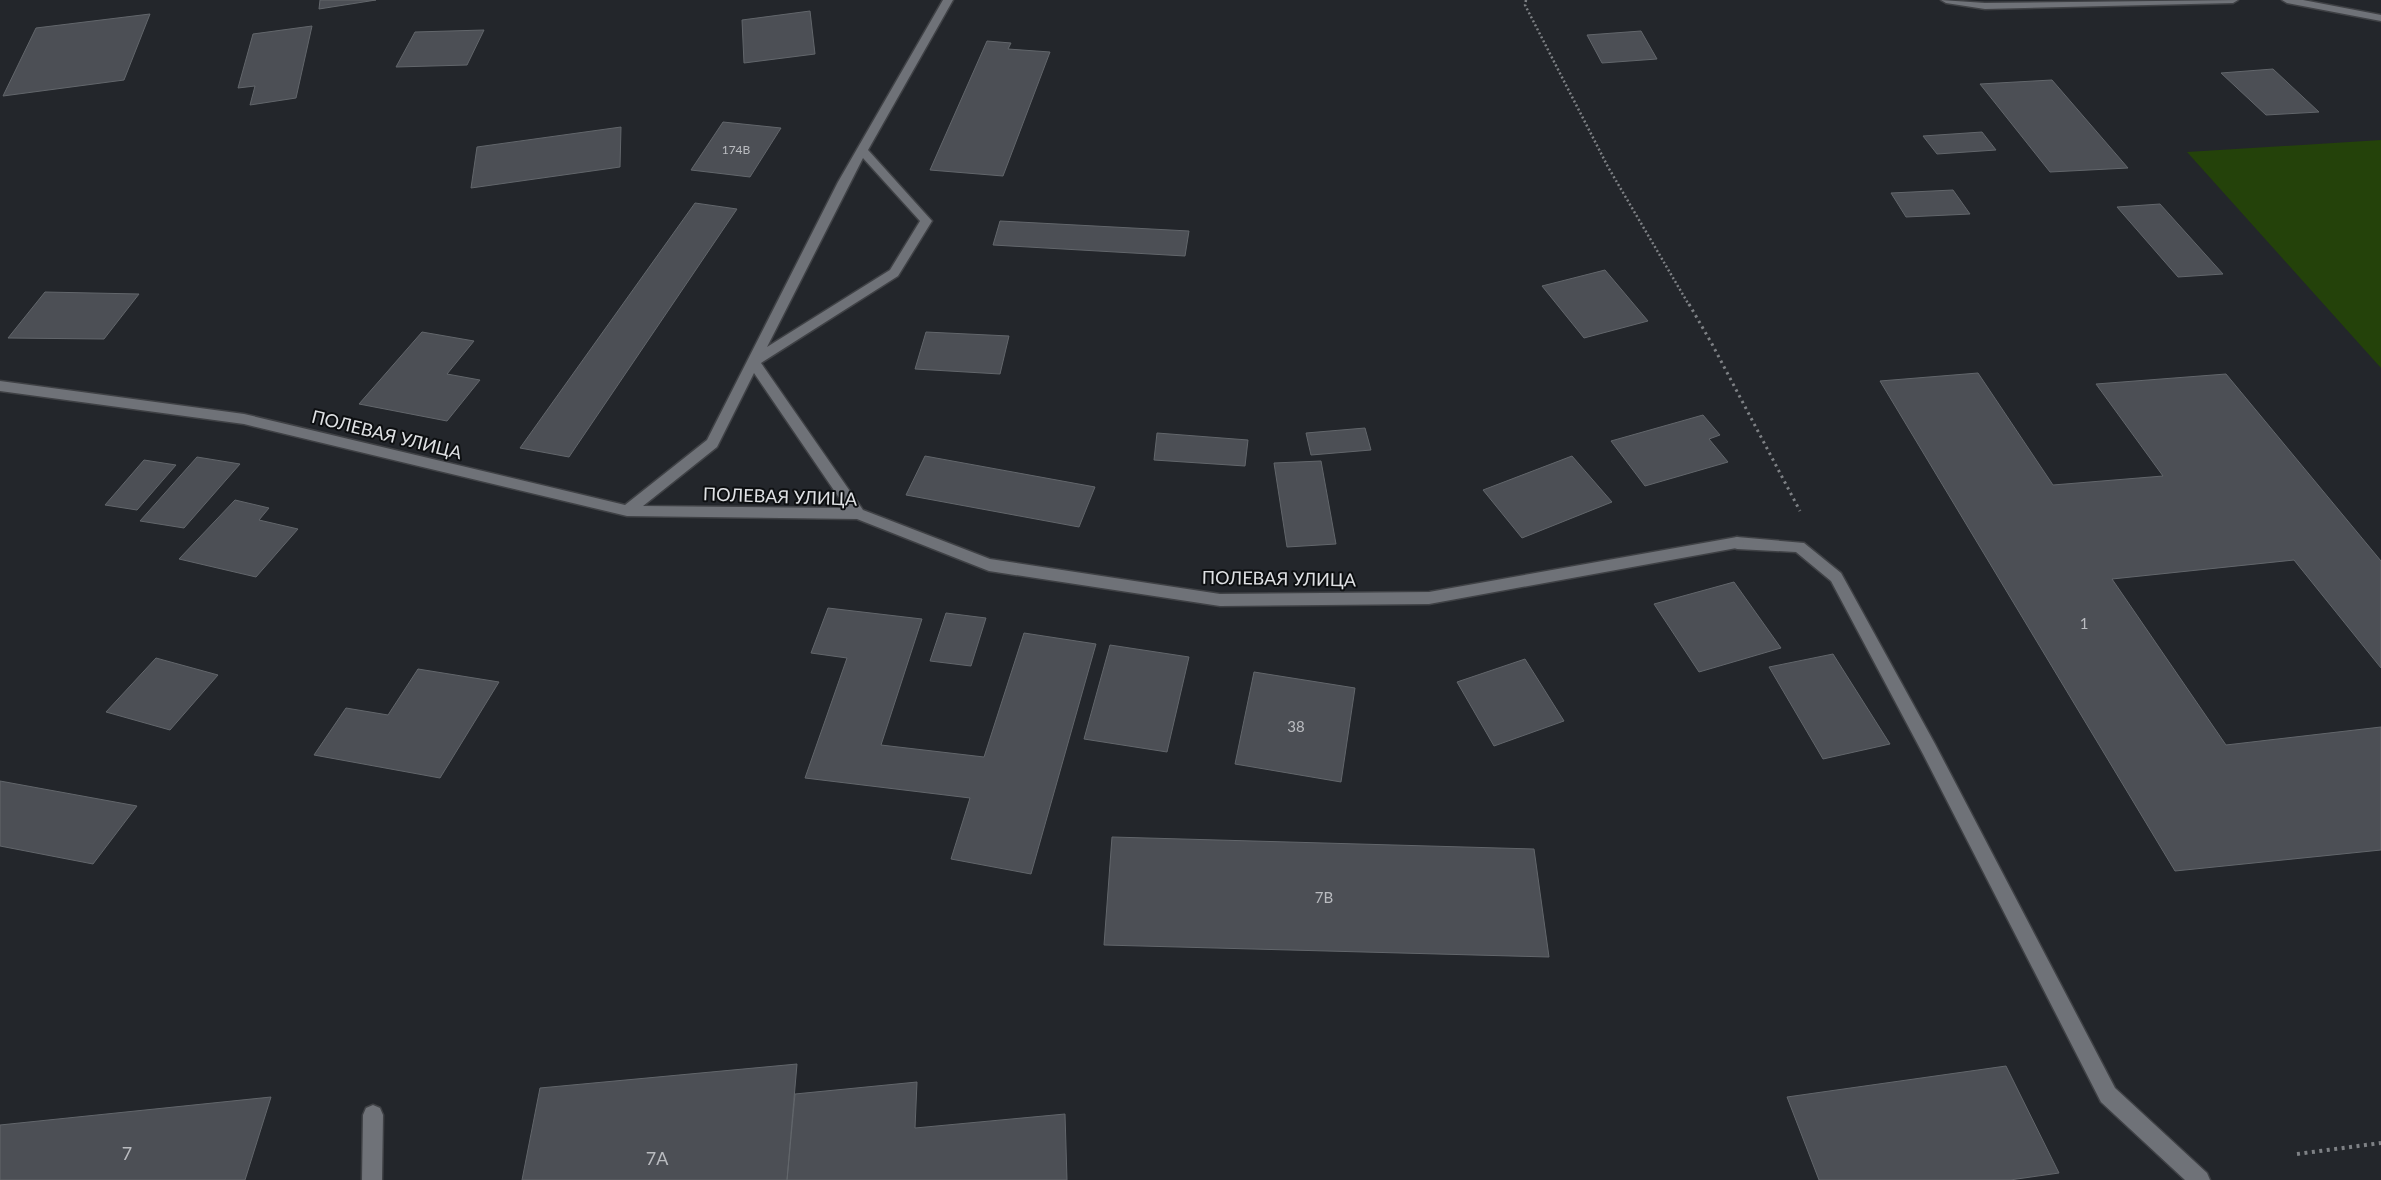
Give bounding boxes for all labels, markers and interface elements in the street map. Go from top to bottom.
house number: 174В [722,142,751,157]
street label: ПОЛЕВАЯ УЛИЦА [310,405,465,464]
street label: ПОЛЕВАЯ УЛИЦА [703,482,858,510]
street label: ПОЛЕВАЯ УЛИЦА [1202,566,1357,590]
house number: 1 [2080,614,2088,632]
house number: 38 [1287,717,1305,735]
house number: 7В [1315,888,1333,906]
house number: 7 [122,1142,132,1164]
house number: 7А [646,1147,669,1169]

